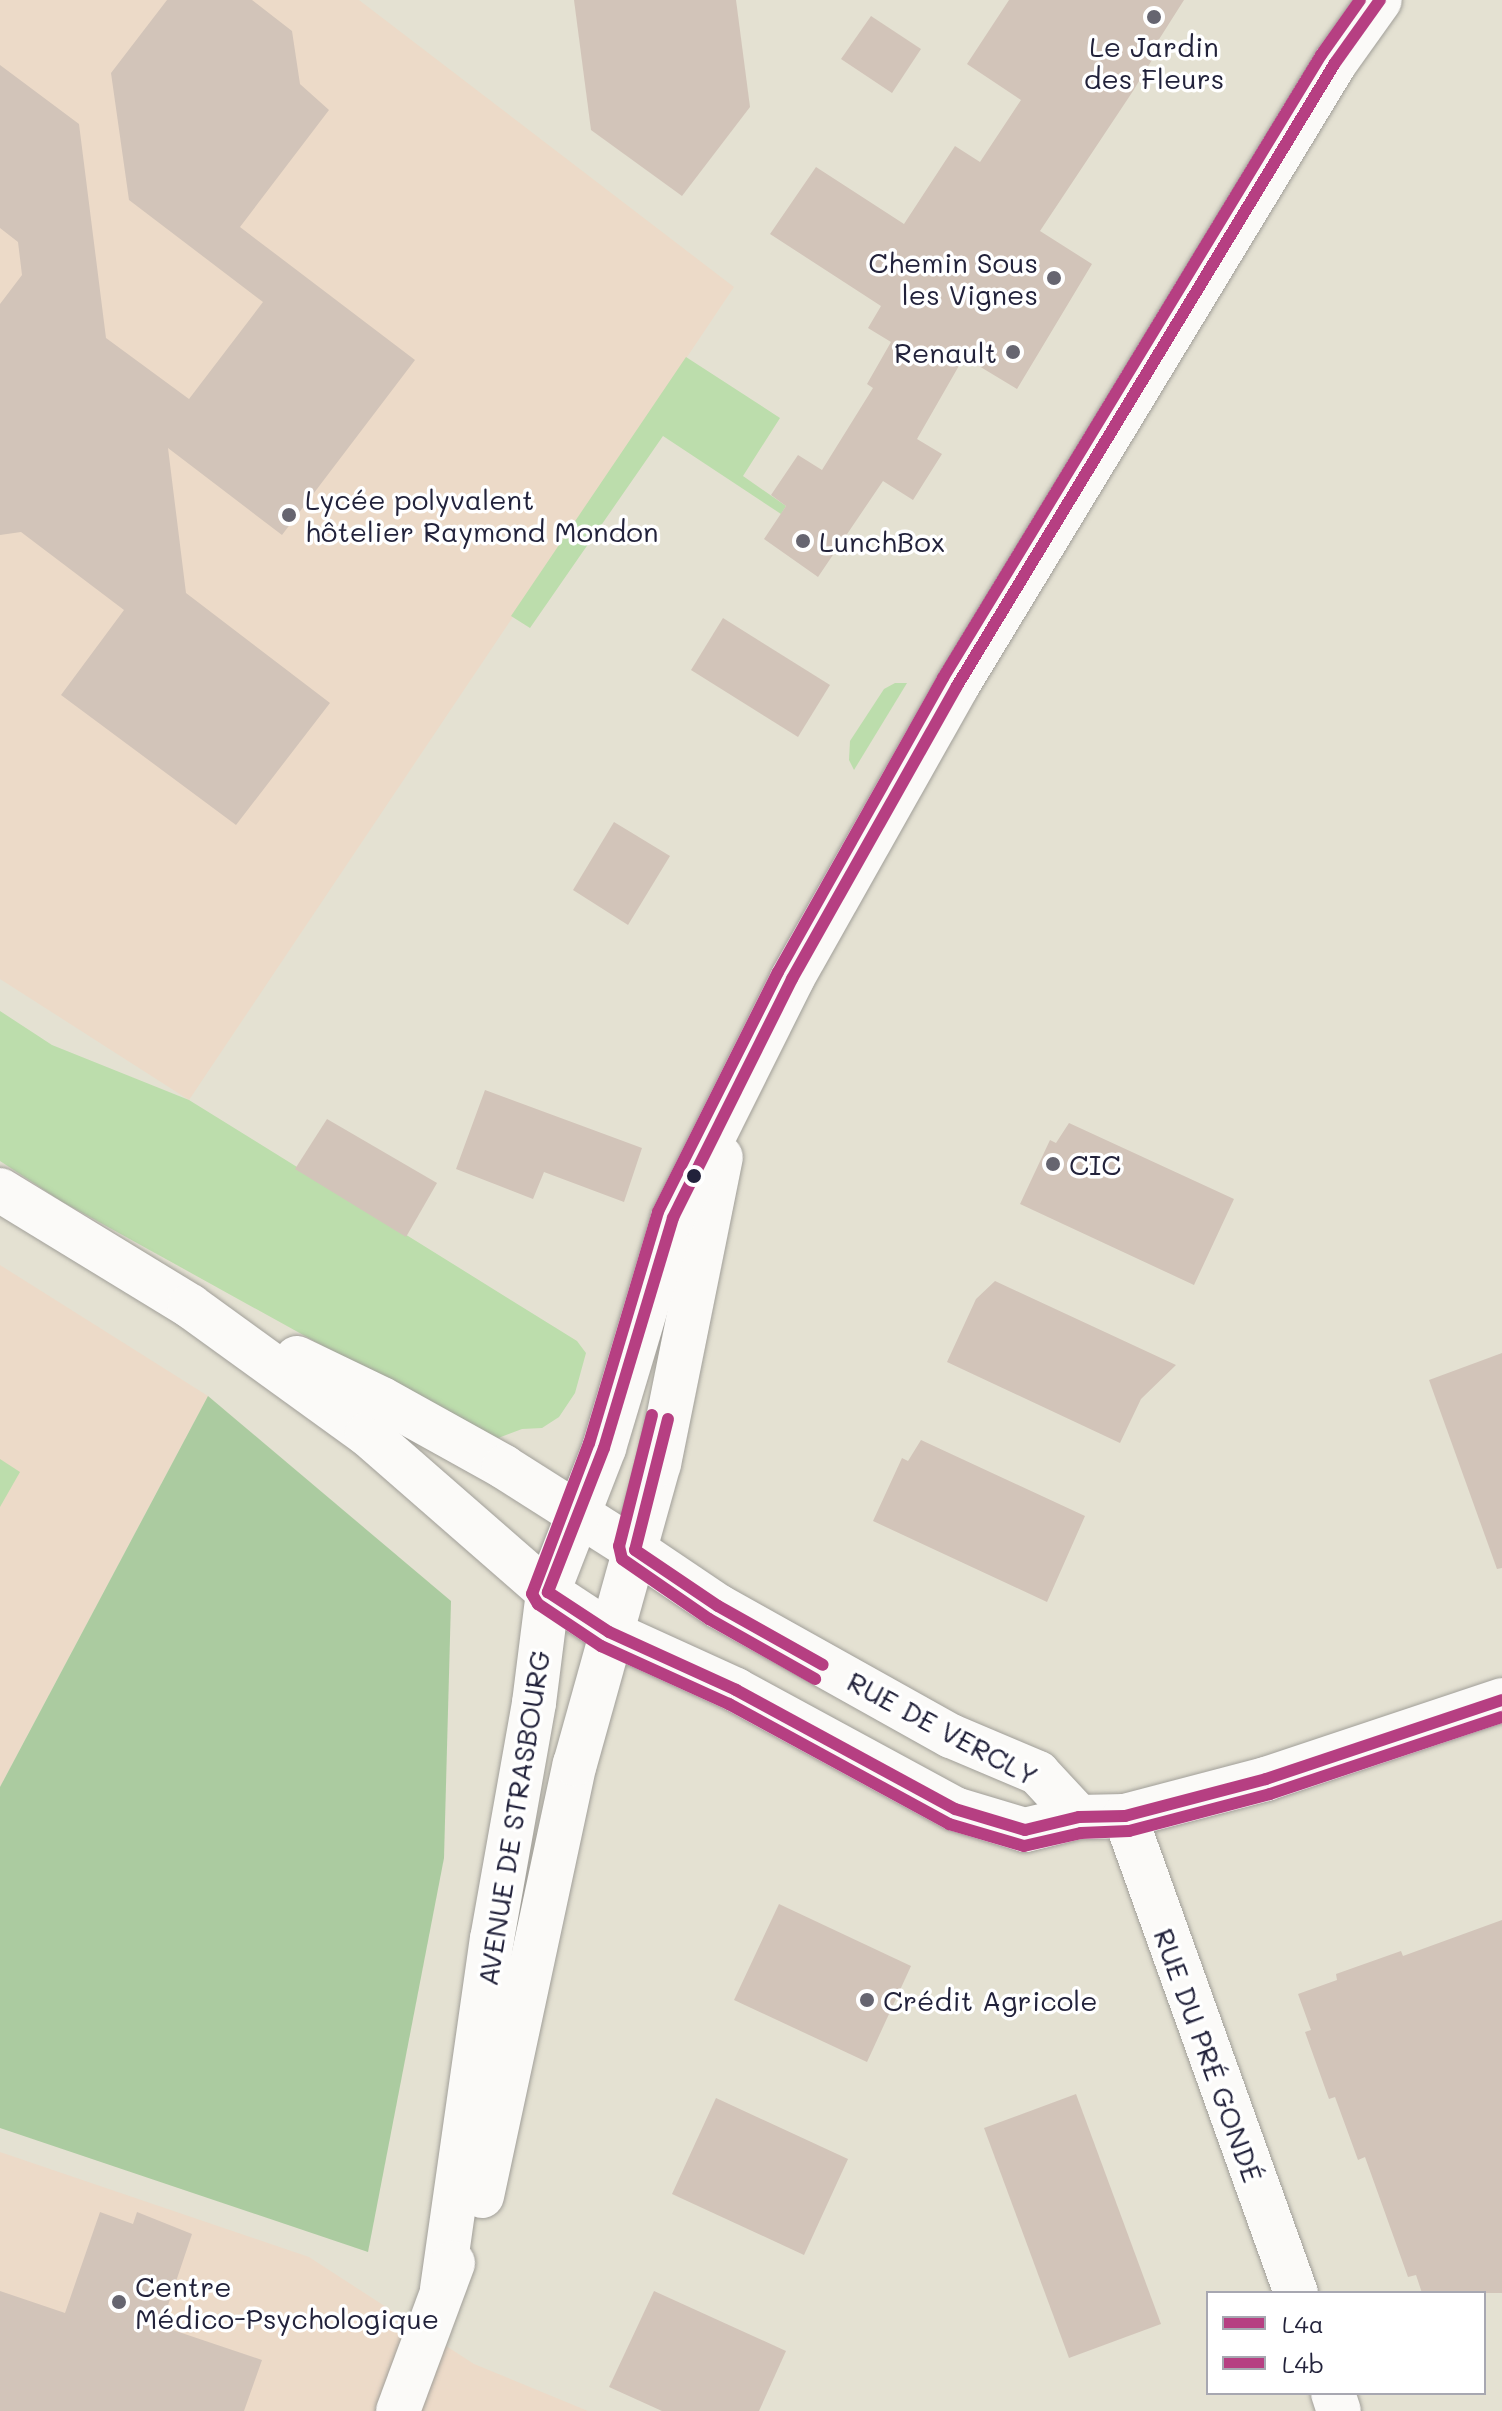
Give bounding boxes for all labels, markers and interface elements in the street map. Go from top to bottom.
marker: Le Jardin des Fleurs [1145,8,1163,26]
place label: Le Jardin des Fleurs [1084,29,1224,95]
place label: Chemin Sous les Vignes [868,245,1038,311]
marker: Chemin Sous les Vignes [1045,269,1063,287]
place label: Renault [894,335,997,369]
marker: Renault [1004,343,1022,361]
place label: Lycée polyvalent hôtelier Raymond Mondon [305,482,658,548]
marker: Lycée polyvalent hôtelier Raymond Mondon [280,506,298,524]
place label: LunchBox [819,524,945,558]
marker: LunchBox [794,532,812,550]
place label: CIC [1069,1147,1121,1181]
marker: CIC [1044,1155,1062,1173]
unlabelled marker [686,1168,702,1184]
street label: AVENUE DE STRASBOURG [470,1648,556,1988]
street label: RUE DE VERCLY [842,1664,1044,1792]
street label: RUE DU PRÉ GONDÉ [1147,1924,1271,2186]
place label: Crédit Agricole [883,1983,1098,2017]
marker: Crédit Agricole [858,1991,876,2009]
place label: Centre Médico-Psychologique [135,2269,439,2335]
legend [1206,2291,1486,2395]
marker: Centre Médico-Psychologique [110,2293,128,2311]
text: L4a [1282,2308,1324,2339]
text: L4b [1282,2348,1324,2379]

